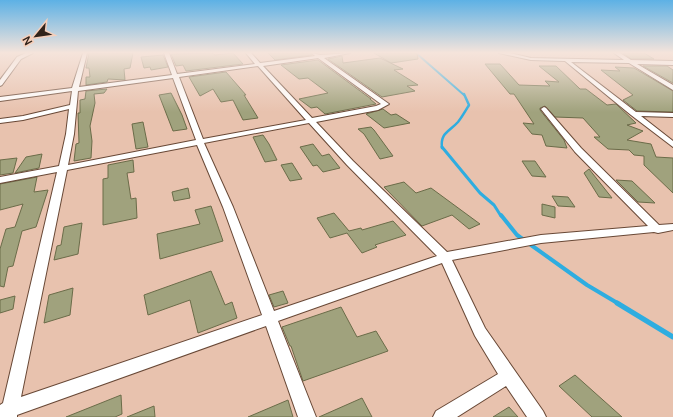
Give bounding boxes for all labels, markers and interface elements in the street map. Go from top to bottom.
north arrow [16,16,56,56]
text: N [18,34,35,48]

